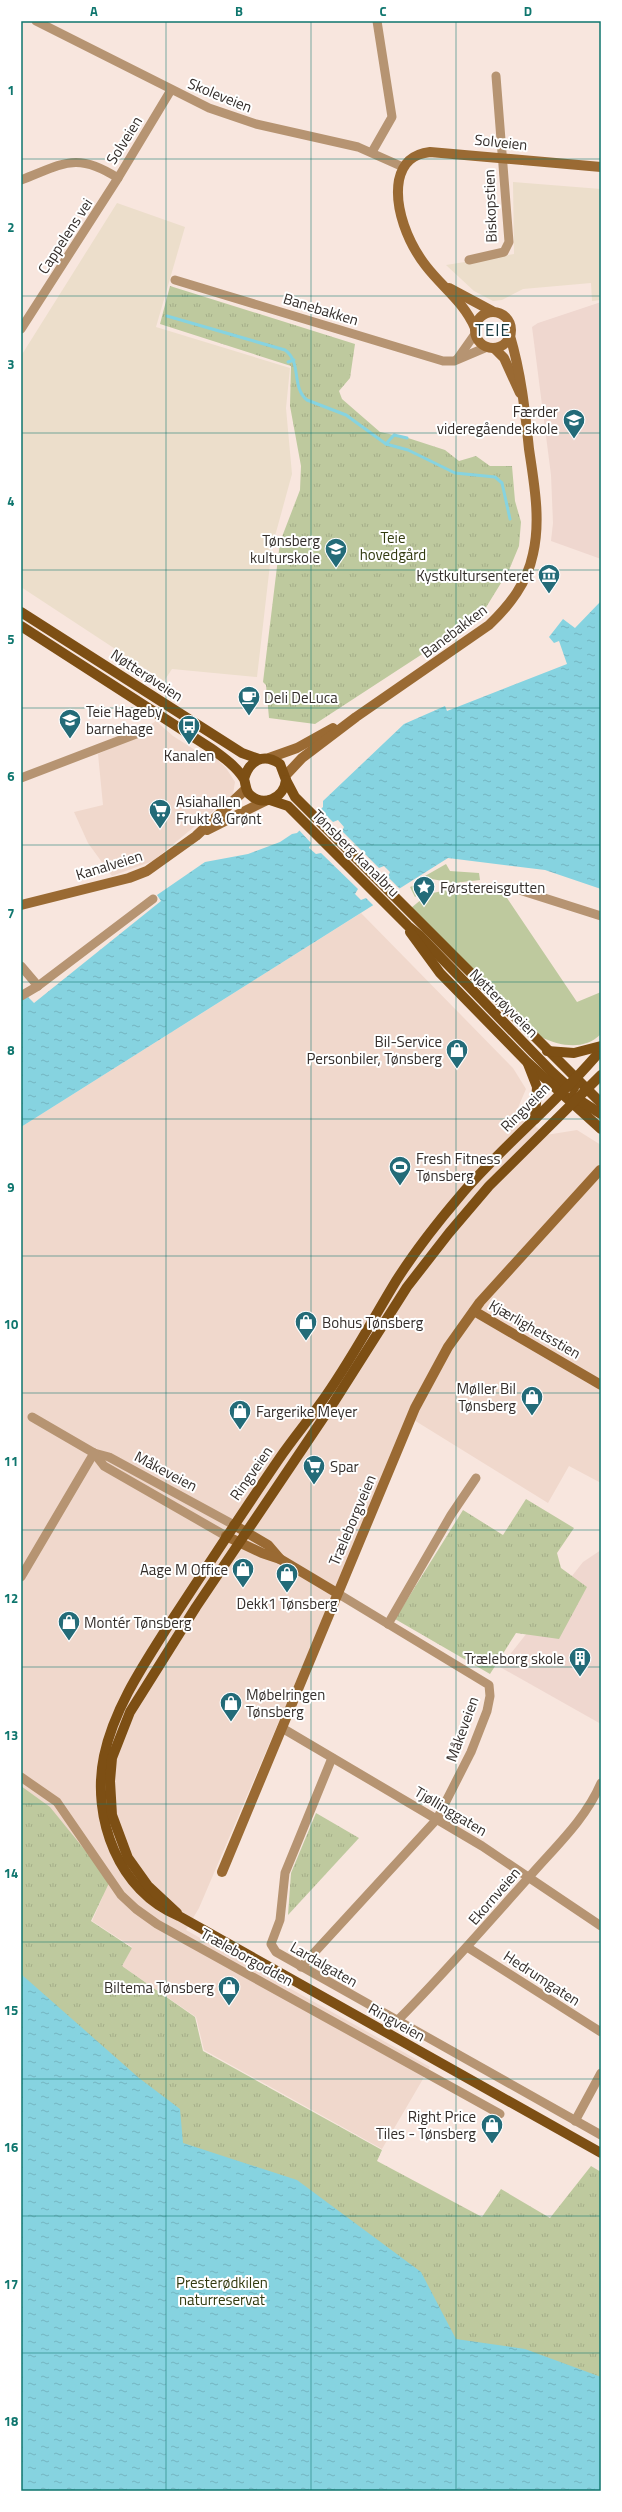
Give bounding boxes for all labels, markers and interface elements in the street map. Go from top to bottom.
text: A [90,1,98,21]
text: B [235,1,243,21]
text: C [379,1,387,21]
text: D [524,1,532,21]
street label: Skoleveien [184,72,256,118]
text: 1 [7,80,15,100]
street label: Solveien [100,111,148,169]
street label: Solveien [473,128,529,156]
street label: Biskopstien [477,169,503,243]
street label: Cappelens vei [32,194,98,278]
text: 2 [7,217,15,237]
street label: Banebakken [281,287,361,331]
district label: TEIE [475,317,511,343]
text: 3 [7,354,15,374]
place label: Færder videregående skole [437,400,558,440]
school or university icon: Færder videregående skole [561,407,587,440]
text: 4 [7,491,15,511]
park label: Teie hovedgård [360,526,426,566]
place label: Tønsberg kulturskole [250,529,320,569]
school or university icon: Tønsberg kulturskole [323,536,349,569]
museum icon: Kystkultursenteret [536,562,562,595]
place label: Kystkultursenteret [416,564,535,587]
street label: Banebakken [416,598,492,664]
text: 5 [7,629,15,649]
street label: Nøtterøveien [106,643,188,707]
cafe icon: Deli DeLuca [236,684,262,717]
place label: Deli DeLuca [264,686,338,709]
place label: Teie Hageby barnehage [86,700,162,740]
school or university icon: Teie Hageby barnehage [57,707,83,740]
bus stop icon: Kanalen [176,713,202,746]
place label: Kanalen [164,744,214,767]
text: 6 [7,766,15,786]
place label: Asiahallen Frukt & Grønt [176,790,262,830]
supermarket icon: Asiahallen Frukt & Grønt [147,797,173,830]
street label: Tønsberg kanalbru [307,804,405,902]
street label: Kanalveien [73,844,145,886]
place icon: Førstereisgutten [411,874,437,907]
place label: Førstereisgutten [440,876,545,899]
text: 7 [7,903,15,923]
street label: Nøtterøyveien [464,963,544,1043]
place label: Bil-Service Personbiler, Tønsberg [306,1030,442,1070]
shop icon: Bil-Service Personbiler, Tønsberg [444,1037,470,1070]
text: 8 [7,1040,15,1060]
street label: Ringveien [495,1077,555,1137]
place label: Fresh Fitness Tønsberg [416,1147,501,1187]
sports icon: Fresh Fitness Tønsberg [387,1154,413,1187]
text: 9 [7,1177,15,1197]
street label: Kjærlighetsstien [485,1293,585,1365]
shop icon: Bohus Tønsberg [293,1309,319,1342]
place label: Bohus Tønsberg [322,1311,423,1334]
text: 10 [4,1314,18,1334]
place label: Møller Bil Tønsberg [457,1377,516,1417]
shop icon: Møller Bil Tønsberg [519,1384,545,1417]
shop icon: Fargerike Meyer [227,1398,253,1431]
place label: Fargerike Meyer [256,1400,357,1423]
street label: Ringveien [224,1441,278,1505]
street label: Måkeveien [131,1445,201,1497]
text: 11 [4,1451,18,1471]
supermarket icon: Spar [301,1453,327,1486]
place label: Spar [330,1455,359,1478]
street label: Træleborgveien [322,1471,382,1569]
shop icon: Aage M Office [230,1556,256,1589]
place label: Aage M Office [140,1558,228,1581]
shop icon: Dekk1 Tønsberg [274,1561,300,1594]
text: 12 [4,1588,18,1608]
place label: Dekk1 Tønsberg [236,1592,338,1615]
shop icon: Montér Tønsberg [56,1609,82,1642]
place label: Montér Tønsberg [84,1611,192,1634]
building icon: Træleborg skole [567,1645,593,1678]
place label: Træleborg skole [464,1647,564,1670]
place label: Møbelringen Tønsberg [246,1683,325,1723]
shop icon: Møbelringen Tønsberg [218,1690,244,1723]
street label: Måkeveien [440,1693,484,1765]
text: 13 [4,1725,18,1745]
street label: Tjøllinggaten [410,1780,492,1842]
street label: Ekornveien [462,1862,526,1930]
text: 14 [4,1863,18,1883]
street label: Træleborgodden [196,1922,298,1992]
street label: Lardalgaten [286,1935,362,1993]
street label: Hedrumgaten [499,1945,585,2011]
shop icon: Biltema Tønsberg [216,1974,242,2007]
place label: Biltema Tønsberg [104,1976,214,1999]
street label: Ringveien [364,1997,430,2047]
text: 15 [4,2000,18,2020]
place label: Right Price Tiles - Tønsberg [376,2105,476,2145]
shop icon: Right Price Tiles - Tønsberg [479,2112,505,2145]
text: 16 [4,2137,18,2157]
park label: Presterødkilen naturreservat [176,2271,268,2311]
text: 17 [4,2274,18,2294]
text: 18 [4,2411,18,2431]

